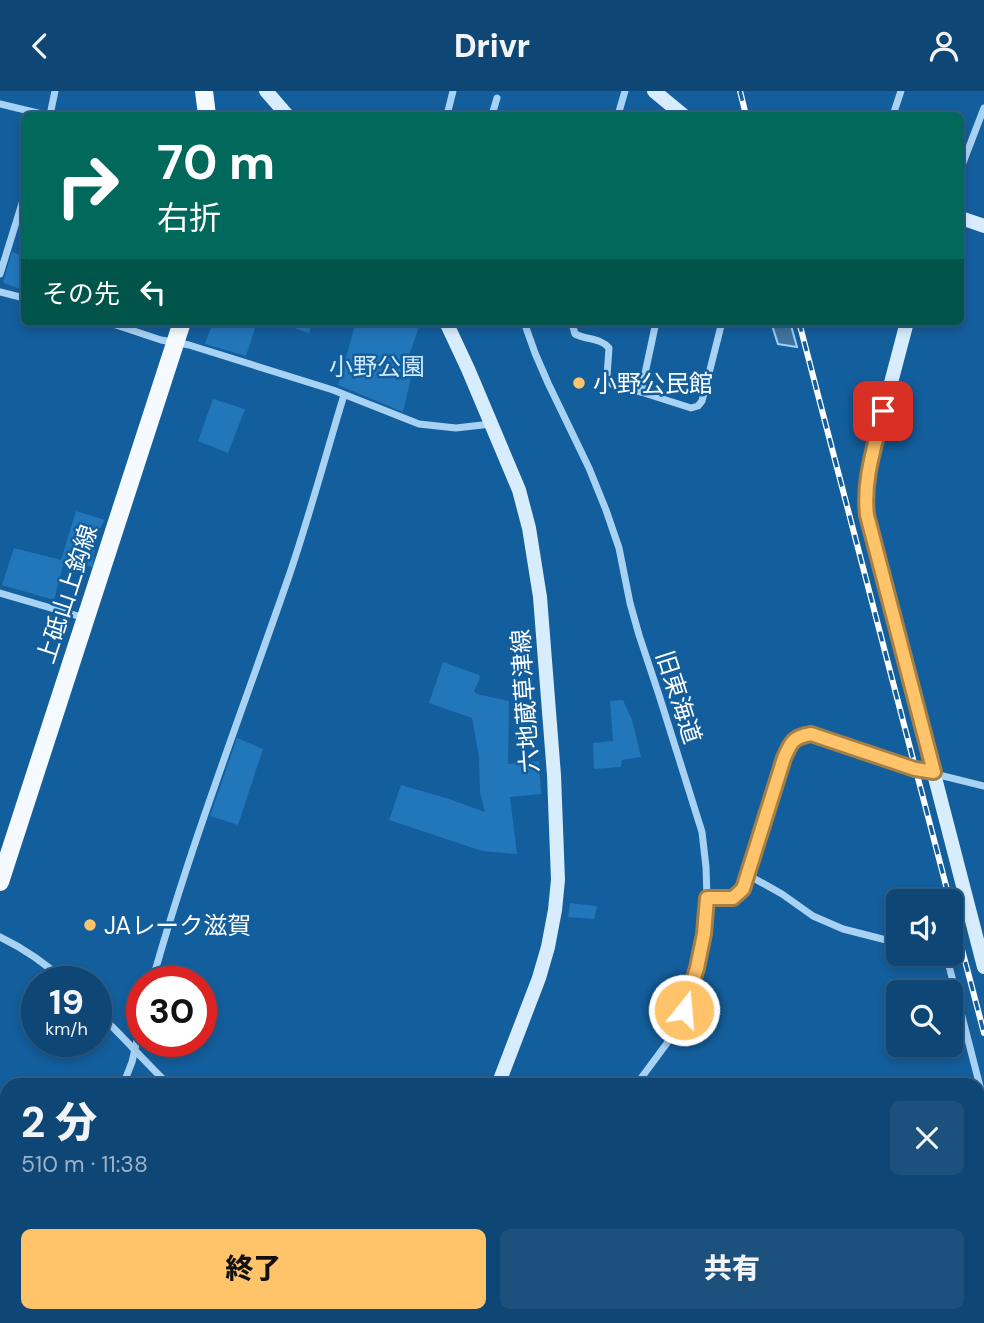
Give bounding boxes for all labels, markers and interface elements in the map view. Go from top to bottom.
text: Drivr [454,25,530,67]
icon: back [21,27,59,65]
icon: person [925,27,963,65]
text: 70 m [157,130,275,194]
icon: right [42,140,133,231]
text: 右折 [157,197,221,239]
icon: left [134,273,172,311]
text: その先 [42,277,120,311]
park label: 小野公園 [329,351,425,382]
place label: 小野公民館 [593,368,713,399]
marker: 小野公民館 [571,375,587,391]
pin [853,381,913,441]
icon: arrive [864,392,902,430]
street label: 上砥山上鈎線 [30,521,104,667]
street label: 六地蔵草津線 [505,628,545,774]
street label: 旧東海道 [649,647,709,747]
map controls [886,889,963,1057]
button: sound [886,889,963,966]
place label: JAレーク滋賀 [104,910,251,941]
marker: JAレーク滋賀 [82,917,98,933]
speed limit sign: 30 [126,966,217,1057]
position arrow [647,973,721,1047]
text: 19 [49,979,84,1025]
button: search [886,980,963,1057]
text: km/h [45,1017,88,1041]
text: 2 分 [21,1095,97,1150]
button: close [890,1101,964,1175]
text: 510 m · 11:38 [21,1149,148,1179]
button: 終了 [21,1229,486,1309]
button: 共有 [500,1229,964,1309]

